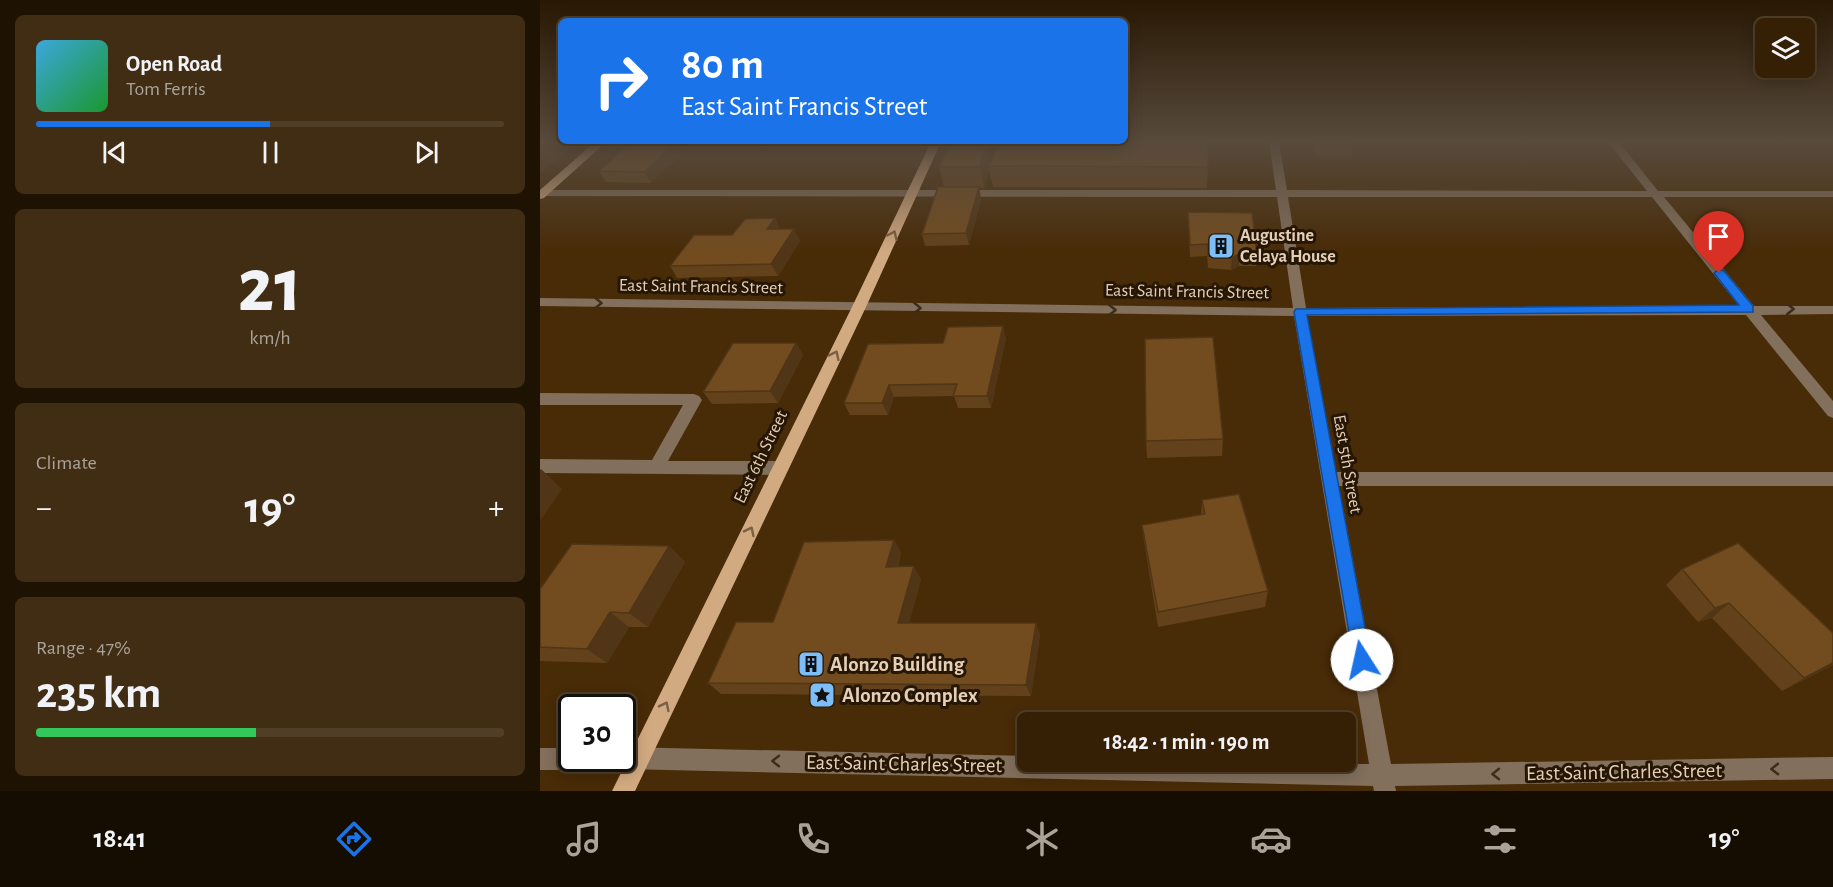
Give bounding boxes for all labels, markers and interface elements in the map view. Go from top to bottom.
map controls [1755,18,1815,78]
button: layers [1755,18,1815,78]
icon: right [582,42,660,120]
text: 80 m [681,44,764,86]
text: Open Road [126,53,222,75]
text: Tom Ferris [126,79,206,99]
text: East Saint Francis Street [681,93,927,120]
icon: previous [98,136,131,169]
icon: pause [254,136,287,169]
icon: next [410,136,443,169]
pin [1693,211,1744,273]
icon: arrive [1702,220,1735,253]
place label: Augustine Celaya House [1240,227,1336,266]
one-way arrow [885,231,897,242]
building icon: Augustine Celaya House [1206,231,1236,261]
text: 21 [238,248,302,326]
street label: East Saint Francis Street [619,277,784,297]
street label: East Saint Francis Street [1105,282,1270,302]
one-way arrow [594,297,603,309]
one-way arrow [913,302,922,314]
one-way arrow [1786,303,1795,316]
one-way arrow [1108,304,1117,316]
text: km/h [249,328,291,348]
one-way arrow [828,351,840,362]
street label: East 6th Street [731,407,791,506]
street label: East 5th Street [1329,413,1365,515]
text: Climate [36,453,97,473]
text: 19° [244,486,296,531]
text: − [36,492,52,525]
text: + [488,492,504,525]
one-way arrow [743,526,754,537]
position arrow [1330,628,1394,692]
text: Range · 47% [36,638,131,658]
building icon: Alonzo Building [796,649,826,679]
place label: Alonzo Building [830,654,965,675]
text: 235 km [36,671,161,716]
place icon: Alonzo Complex [807,680,837,710]
place label: Alonzo Complex [842,685,978,706]
speed limit sign: 30 [558,694,636,772]
one-way arrow [657,701,669,712]
text: 18:42 · 1 min · 190 m [1103,731,1270,753]
street label: East Saint Charles Street [806,752,1003,776]
one-way arrow [771,755,780,768]
street label: East Saint Charles Street [1526,760,1723,784]
one-way arrow [1770,763,1779,775]
one-way arrow [1491,767,1500,780]
icon: directions [333,818,375,860]
icon: music [563,818,605,860]
icon: phone [792,818,834,860]
icon: climate [1021,818,1063,860]
icon: car [1250,818,1292,860]
icon: filters [1479,818,1521,860]
text: 18:41 [94,825,146,852]
text: 19° [1709,825,1739,852]

